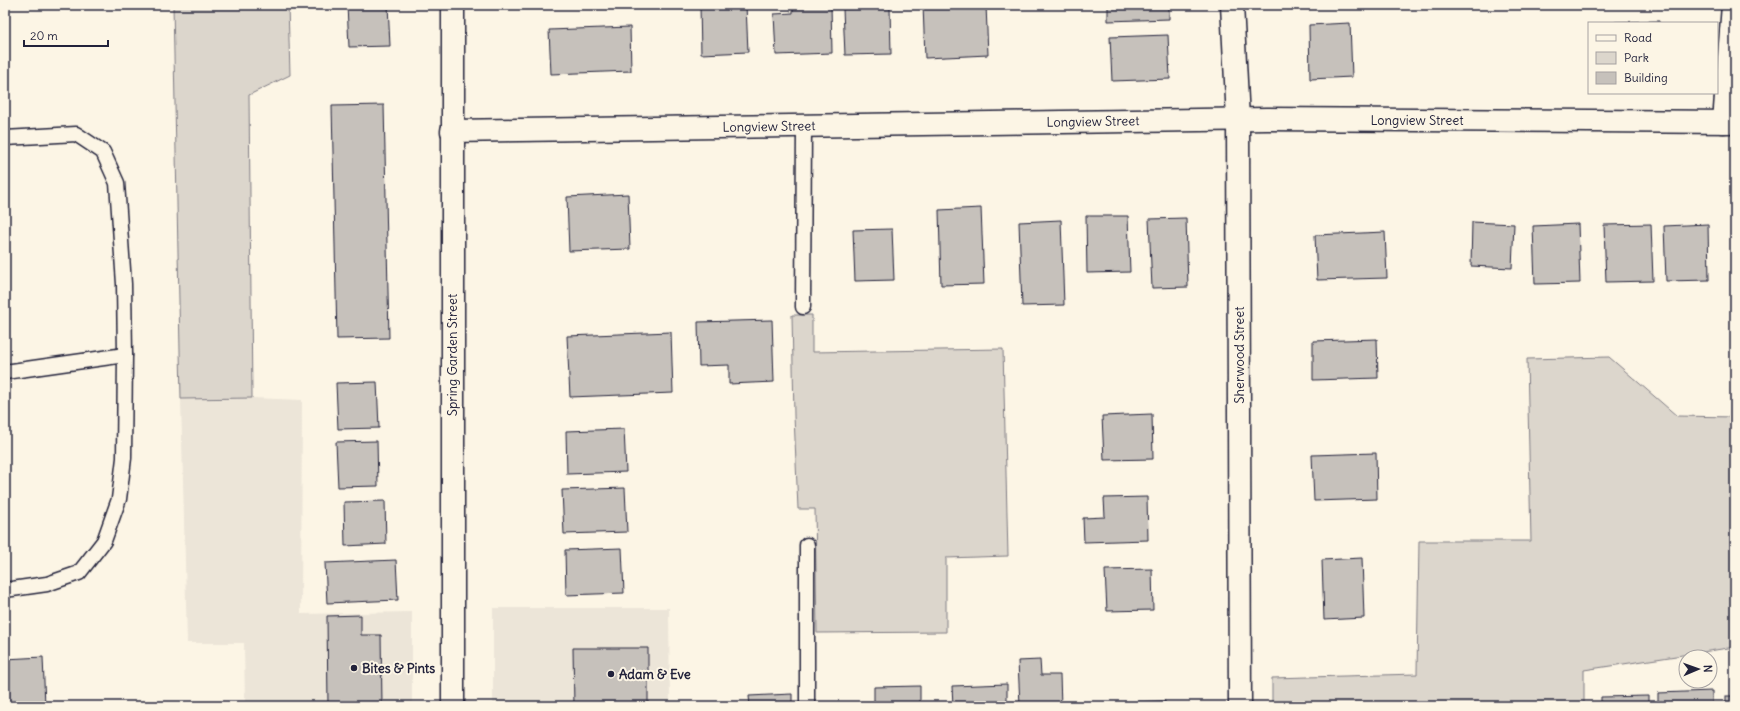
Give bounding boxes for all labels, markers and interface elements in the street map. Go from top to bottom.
scale bar [24,22,108,48]
legend [1588,22,1718,94]
text: 20 m [30,28,58,43]
text: Road [1624,30,1652,45]
text: Park [1624,50,1649,65]
text: Building [1624,70,1668,85]
street label: Longview Street [1046,112,1140,131]
street label: Longview Street [1370,112,1464,129]
street label: Longview Street [722,117,816,136]
street label: Spring Garden Street [444,293,461,416]
street label: Sherwood Street [1231,306,1248,404]
north arrow [1678,649,1718,689]
place label: Bites & Pints [362,660,435,677]
marker: Bites & Pints [349,663,359,673]
text: N [1701,665,1715,673]
place label: Adam & Eve [619,666,691,683]
marker: Adam & Eve [606,669,616,679]

